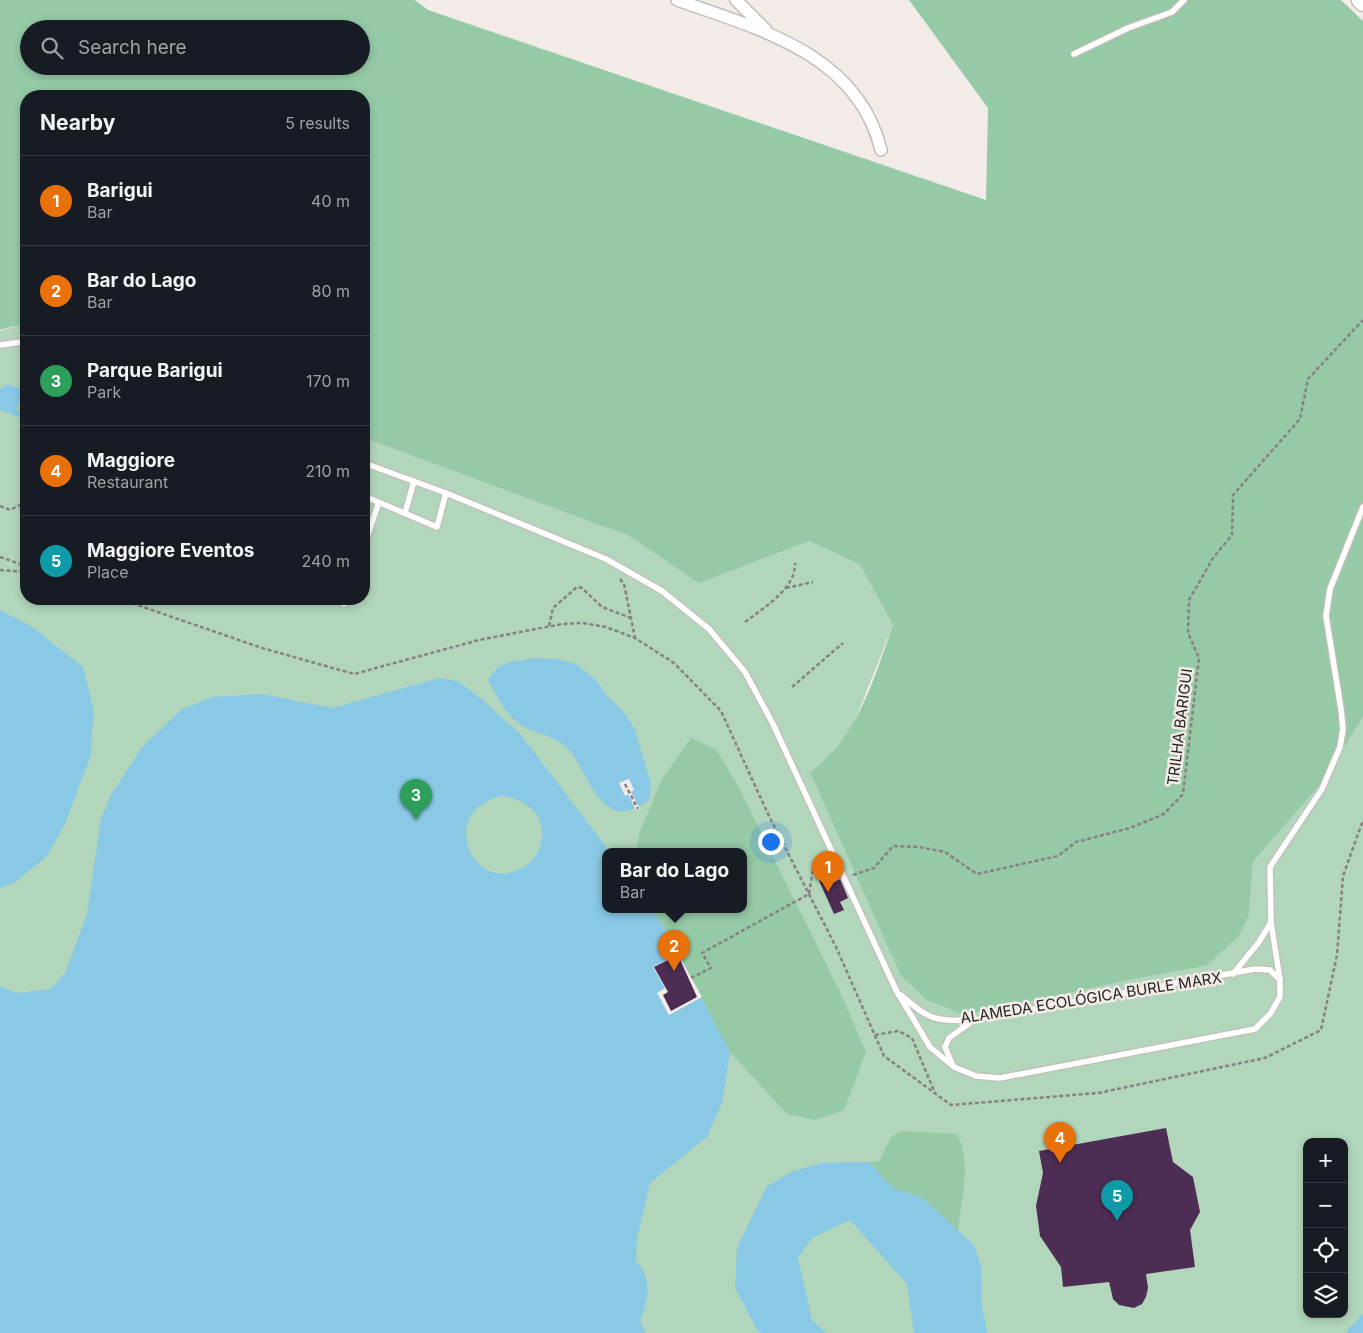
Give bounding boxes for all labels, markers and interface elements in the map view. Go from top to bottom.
search box [20,20,370,75]
icon: search [38,34,66,62]
text: Search here [78,36,187,59]
text: Nearby [40,110,115,135]
text: 5 results [285,113,350,133]
text: Barigui [87,179,153,202]
text: 1 [53,191,59,211]
text: 40 m [311,191,350,211]
text: Bar [87,202,112,222]
text: Bar do Lago [87,269,196,292]
text: 2 [51,281,61,301]
text: 80 m [311,281,350,301]
text: Bar [87,292,112,312]
text: Parque Barigui [87,359,223,382]
text: 3 [51,371,61,391]
text: 170 m [306,371,350,391]
text: Park [87,382,121,402]
text: Maggiore [87,449,175,472]
text: 4 [51,461,61,481]
text: 210 m [305,461,350,481]
text: Restaurant [87,472,168,492]
text: Maggiore Eventos [87,539,254,562]
text: 5 [51,551,61,571]
text: 240 m [302,551,350,571]
text: Place [87,562,129,582]
street label: TRILHA BARIGUI [1163,667,1196,787]
pin: 3 [400,779,432,820]
your location [758,829,784,855]
popup [602,848,747,913]
pin: 1 [812,851,844,892]
text: Bar do Lago [620,859,729,882]
text: Bar [620,882,645,902]
pin: 2 [658,930,690,971]
street label: ALAMEDA ECOLÓGICA BURLE MARX [959,967,1223,1028]
pin: 4 [1044,1122,1076,1163]
map controls [1303,1138,1348,1318]
button: + [1303,1138,1348,1183]
pin: 5 [1101,1180,1133,1221]
button: − [1303,1183,1348,1228]
button: locate [1303,1228,1348,1273]
button: layers [1303,1273,1348,1318]

